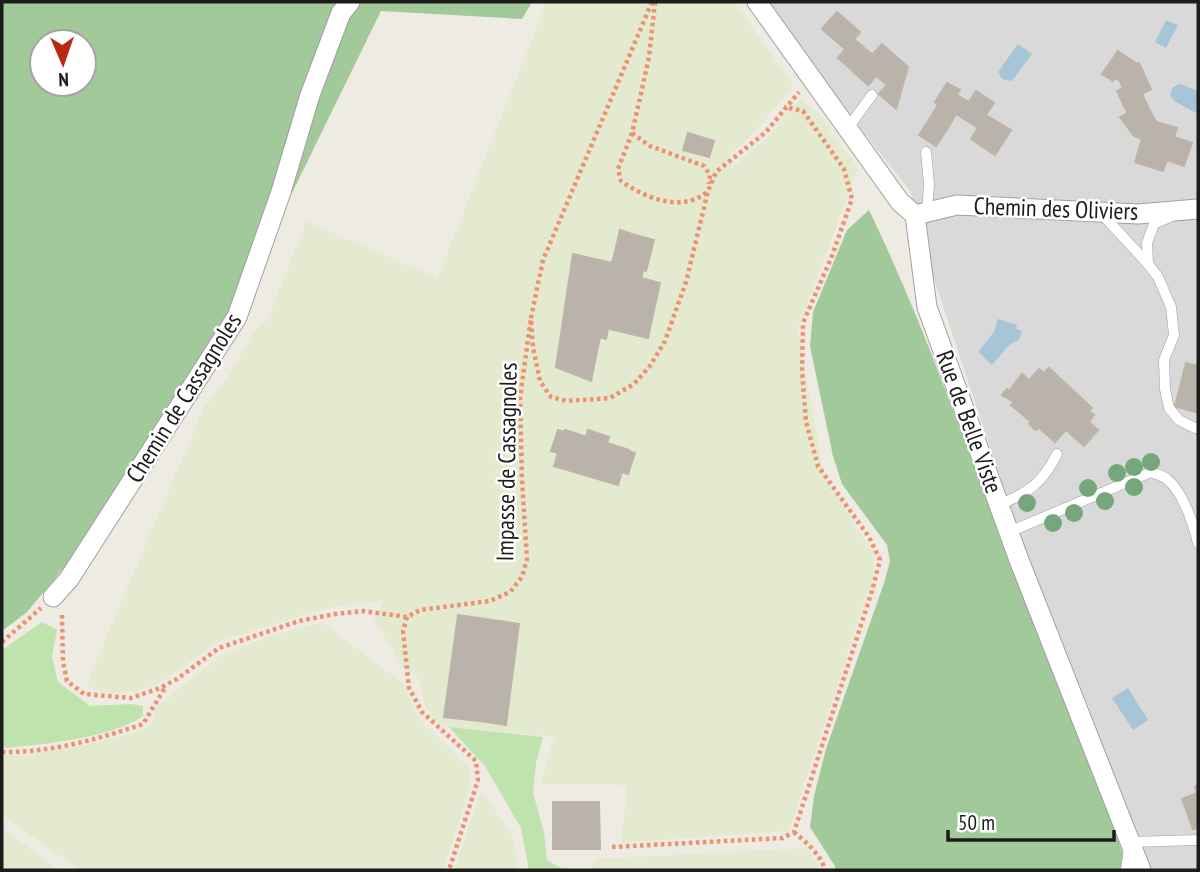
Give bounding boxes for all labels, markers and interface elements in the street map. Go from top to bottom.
north arrow [28,28,98,98]
text: N [58,68,69,92]
street label: Chemin des Oliviers [973,190,1139,227]
street label: Chemin de Cassagnoles [119,307,248,488]
street label: Rue de Belle Viste [929,346,1010,498]
street label: Impasse de Cassagnoles [489,362,524,562]
scale bar [948,798,1114,842]
text: 50 m [958,809,995,836]

